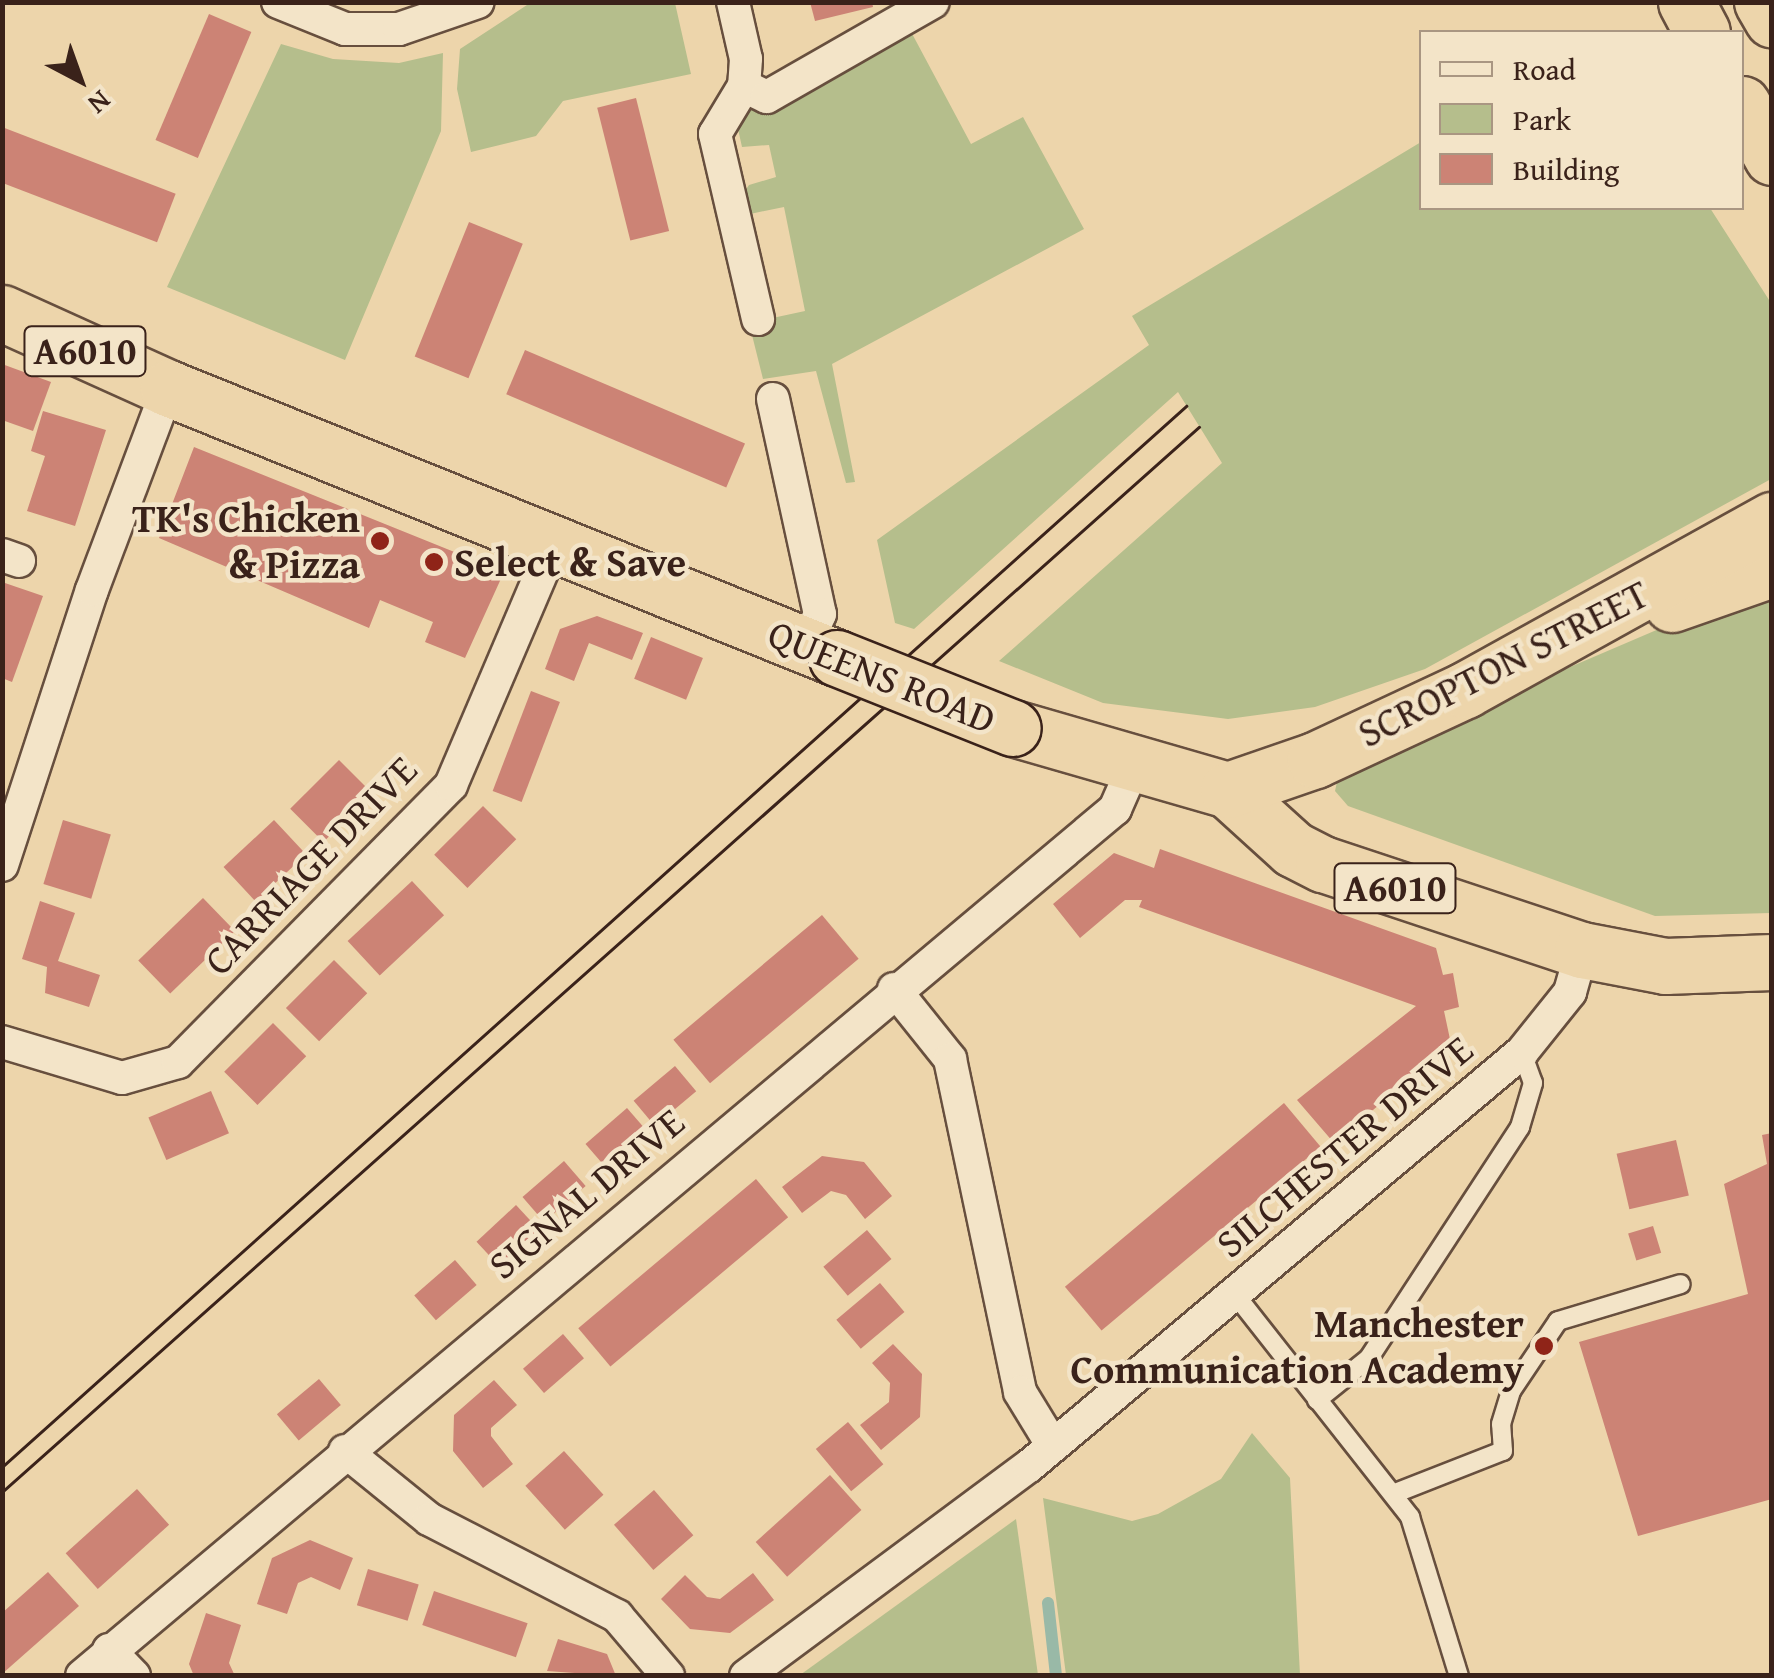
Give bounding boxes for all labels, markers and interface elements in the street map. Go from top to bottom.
north arrow [30,30,130,130]
legend [1419,30,1744,210]
text: Road [1513,47,1576,91]
text: N [79,81,121,125]
text: Park [1513,97,1571,141]
text: Building [1513,147,1619,191]
road number: A6010 [22,318,148,384]
place label: TK's Chicken & Pizza [132,494,360,588]
marker: TK's Chicken & Pizza [369,530,391,552]
place label: Select & Save [454,538,686,586]
marker: Select & Save [423,551,445,573]
street label: SCROPTON STREET [1350,569,1656,757]
street label: QUEENS ROAD [762,609,1002,743]
street label: CARRIAGE DRIVE [194,746,426,984]
road number: A6010 [1332,855,1458,921]
street label: SILCHESTER DRIVE [1206,1025,1482,1267]
street label: SIGNAL DRIVE [479,1097,693,1289]
place label: Manchester Communication Academy [1070,1299,1524,1393]
marker: Manchester Communication Academy [1533,1335,1555,1357]

